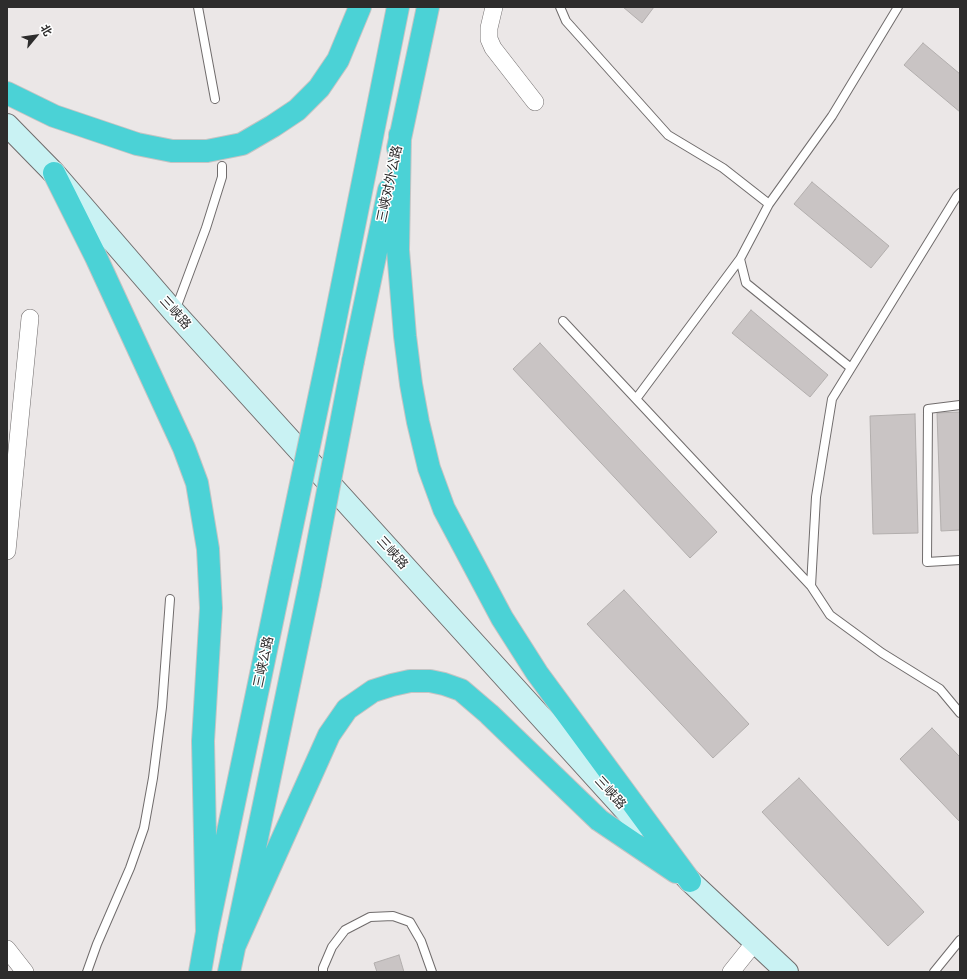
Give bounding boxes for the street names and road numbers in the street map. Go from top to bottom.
street label: 三峡对外公路 [374,144,406,224]
street label: 三峡路 [156,293,194,333]
street label: 三峡路 [373,533,411,573]
street label: 三峡公路 [251,635,277,689]
street label: 三峡路 [591,773,629,813]

